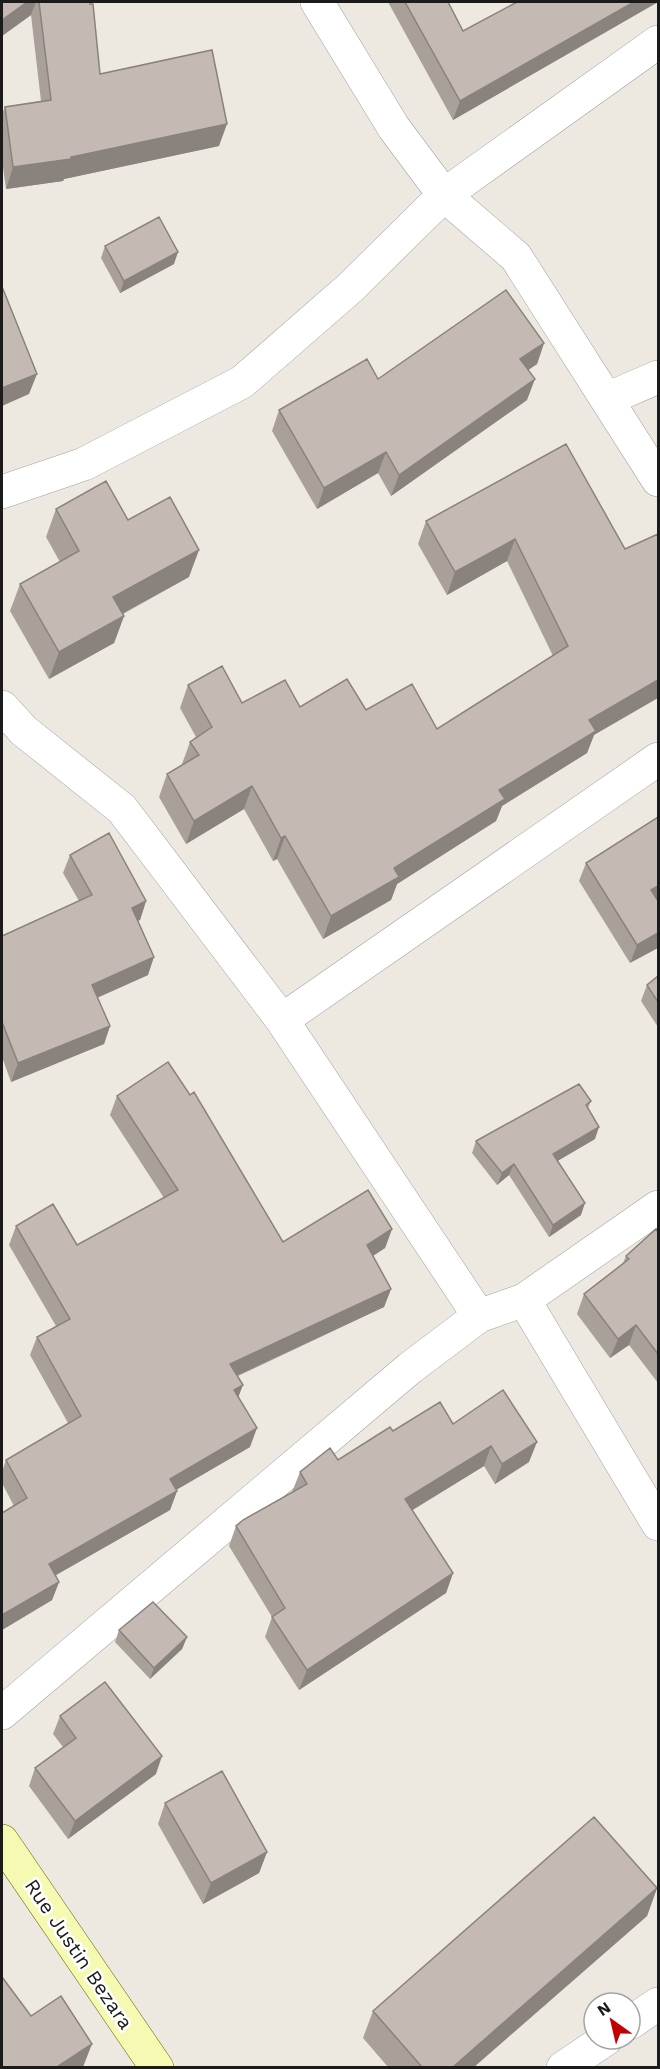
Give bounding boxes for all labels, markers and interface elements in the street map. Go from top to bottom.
street label: Rue Justin Bezara [20,1874,138,2034]
north arrow [582,1991,642,2051]
text: N [594,1998,614,2020]

